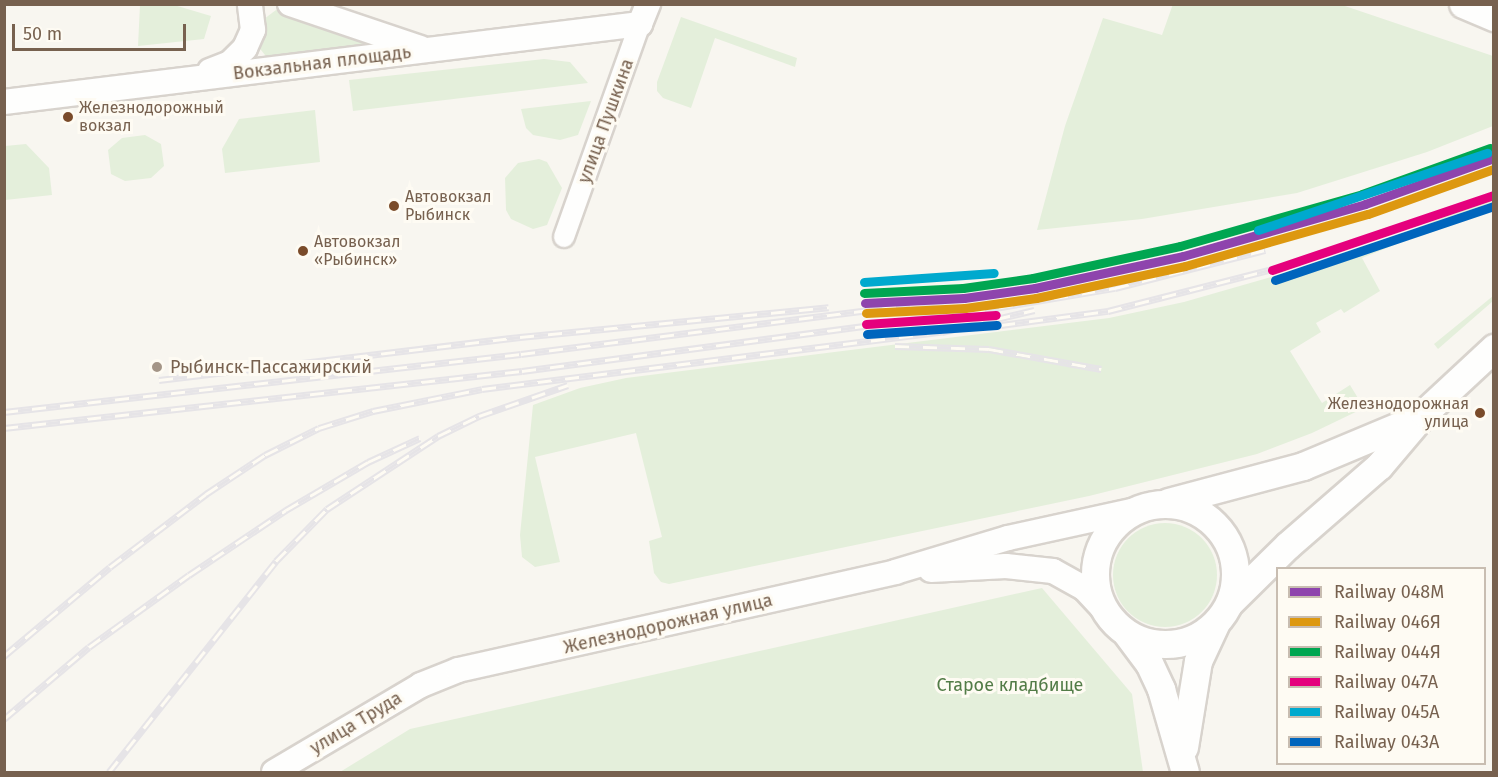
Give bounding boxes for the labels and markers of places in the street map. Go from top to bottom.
place label: Железнодорожный вокзал [79,98,224,136]
marker: Железнодорожный вокзал [62,111,74,123]
place label: Автовокзал Рыбинск [405,187,491,225]
marker: Автовокзал Рыбинск [388,200,400,212]
place label: Автовокзал «Рыбинск» [314,232,400,270]
marker: Автовокзал «Рыбинск» [297,245,309,257]
place label: Рыбинск-Пассажирский [170,356,372,378]
marker: Рыбинск-Пассажирский [148,358,166,376]
place label: Железнодорожная улица [1328,394,1469,432]
marker: Железнодорожная улица [1474,407,1486,419]

